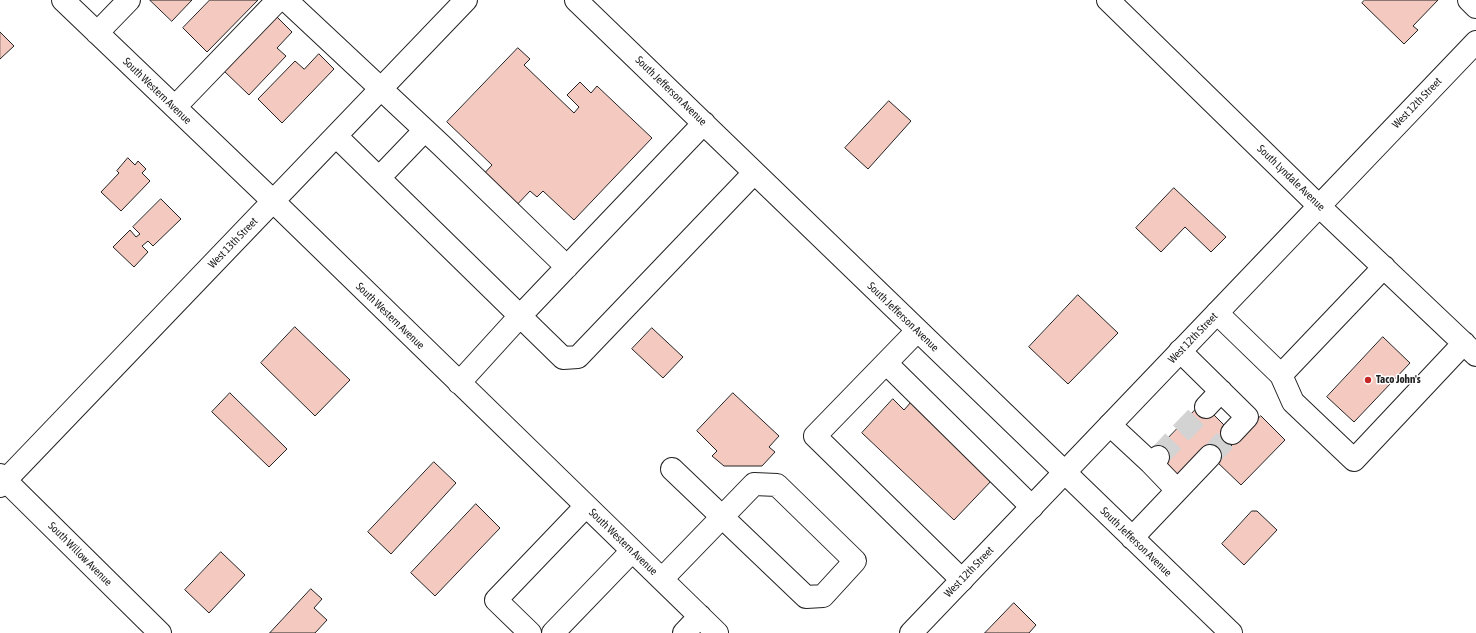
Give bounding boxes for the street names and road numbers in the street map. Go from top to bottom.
street label: South Jefferson Avenue [633,54,709,128]
street label: South Western Avenue [120,55,194,127]
street label: West 12th Street [1389,75,1445,131]
street label: South Lyndale Avenue [1254,142,1328,214]
street label: West 13th Street [205,215,261,271]
street label: South Western Avenue [353,280,427,352]
street label: South Jefferson Avenue [865,280,941,354]
street label: West 12th Street [1165,310,1221,366]
street label: South Jefferson Avenue [1098,505,1174,579]
street label: South Western Avenue [586,506,660,578]
street label: South Willow Avenue [45,519,115,589]
street label: West 12th Street [941,544,997,600]

